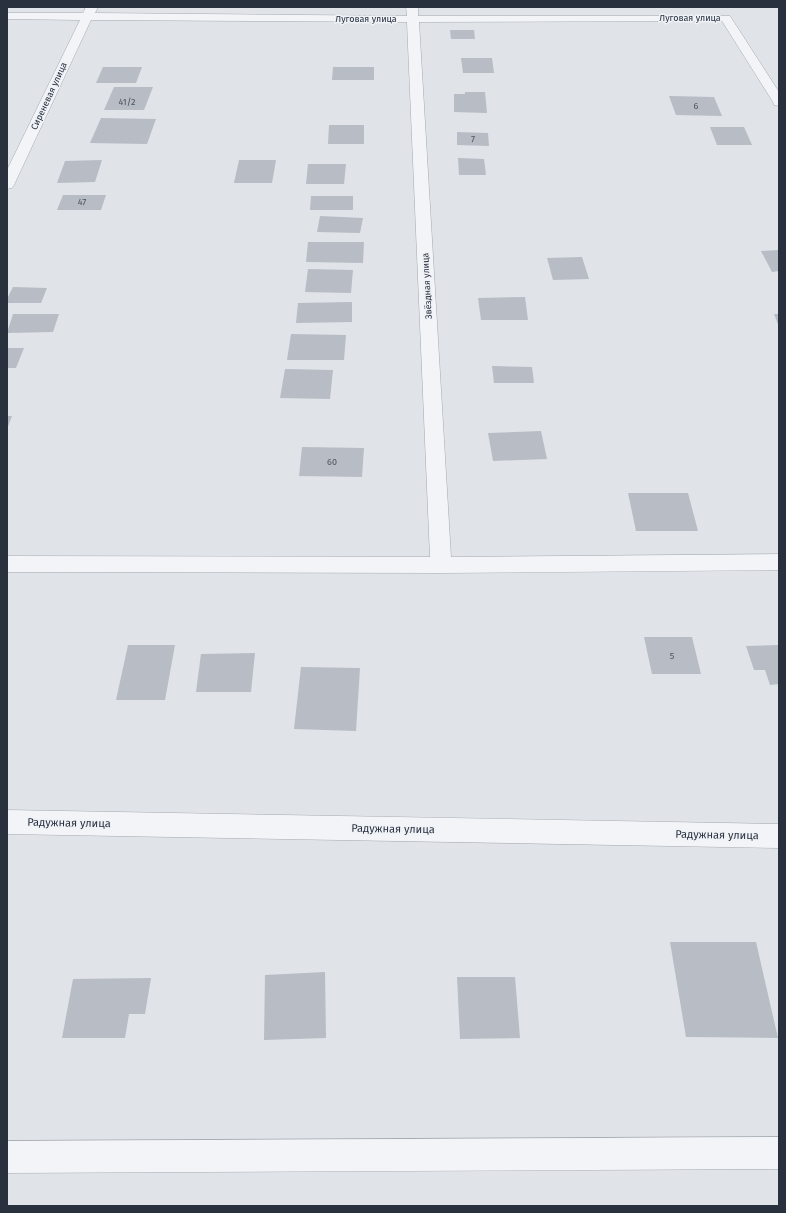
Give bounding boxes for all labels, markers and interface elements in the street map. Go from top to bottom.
street label: Луговая улица [659,13,721,23]
street label: Луговая улица [335,14,397,24]
street label: Сиреневая улица [29,61,69,131]
house number: 41/2 [119,97,135,107]
house number: 6 [694,101,699,111]
house number: 7 [471,134,475,144]
house number: 47 [78,197,86,207]
street label: Звёздная улица [420,252,434,319]
house number: 60 [327,457,337,467]
house number: 5 [670,651,675,661]
street label: Радужная улица [27,816,111,830]
street label: Радужная улица [351,822,435,836]
street label: Радужная улица [675,828,759,842]

